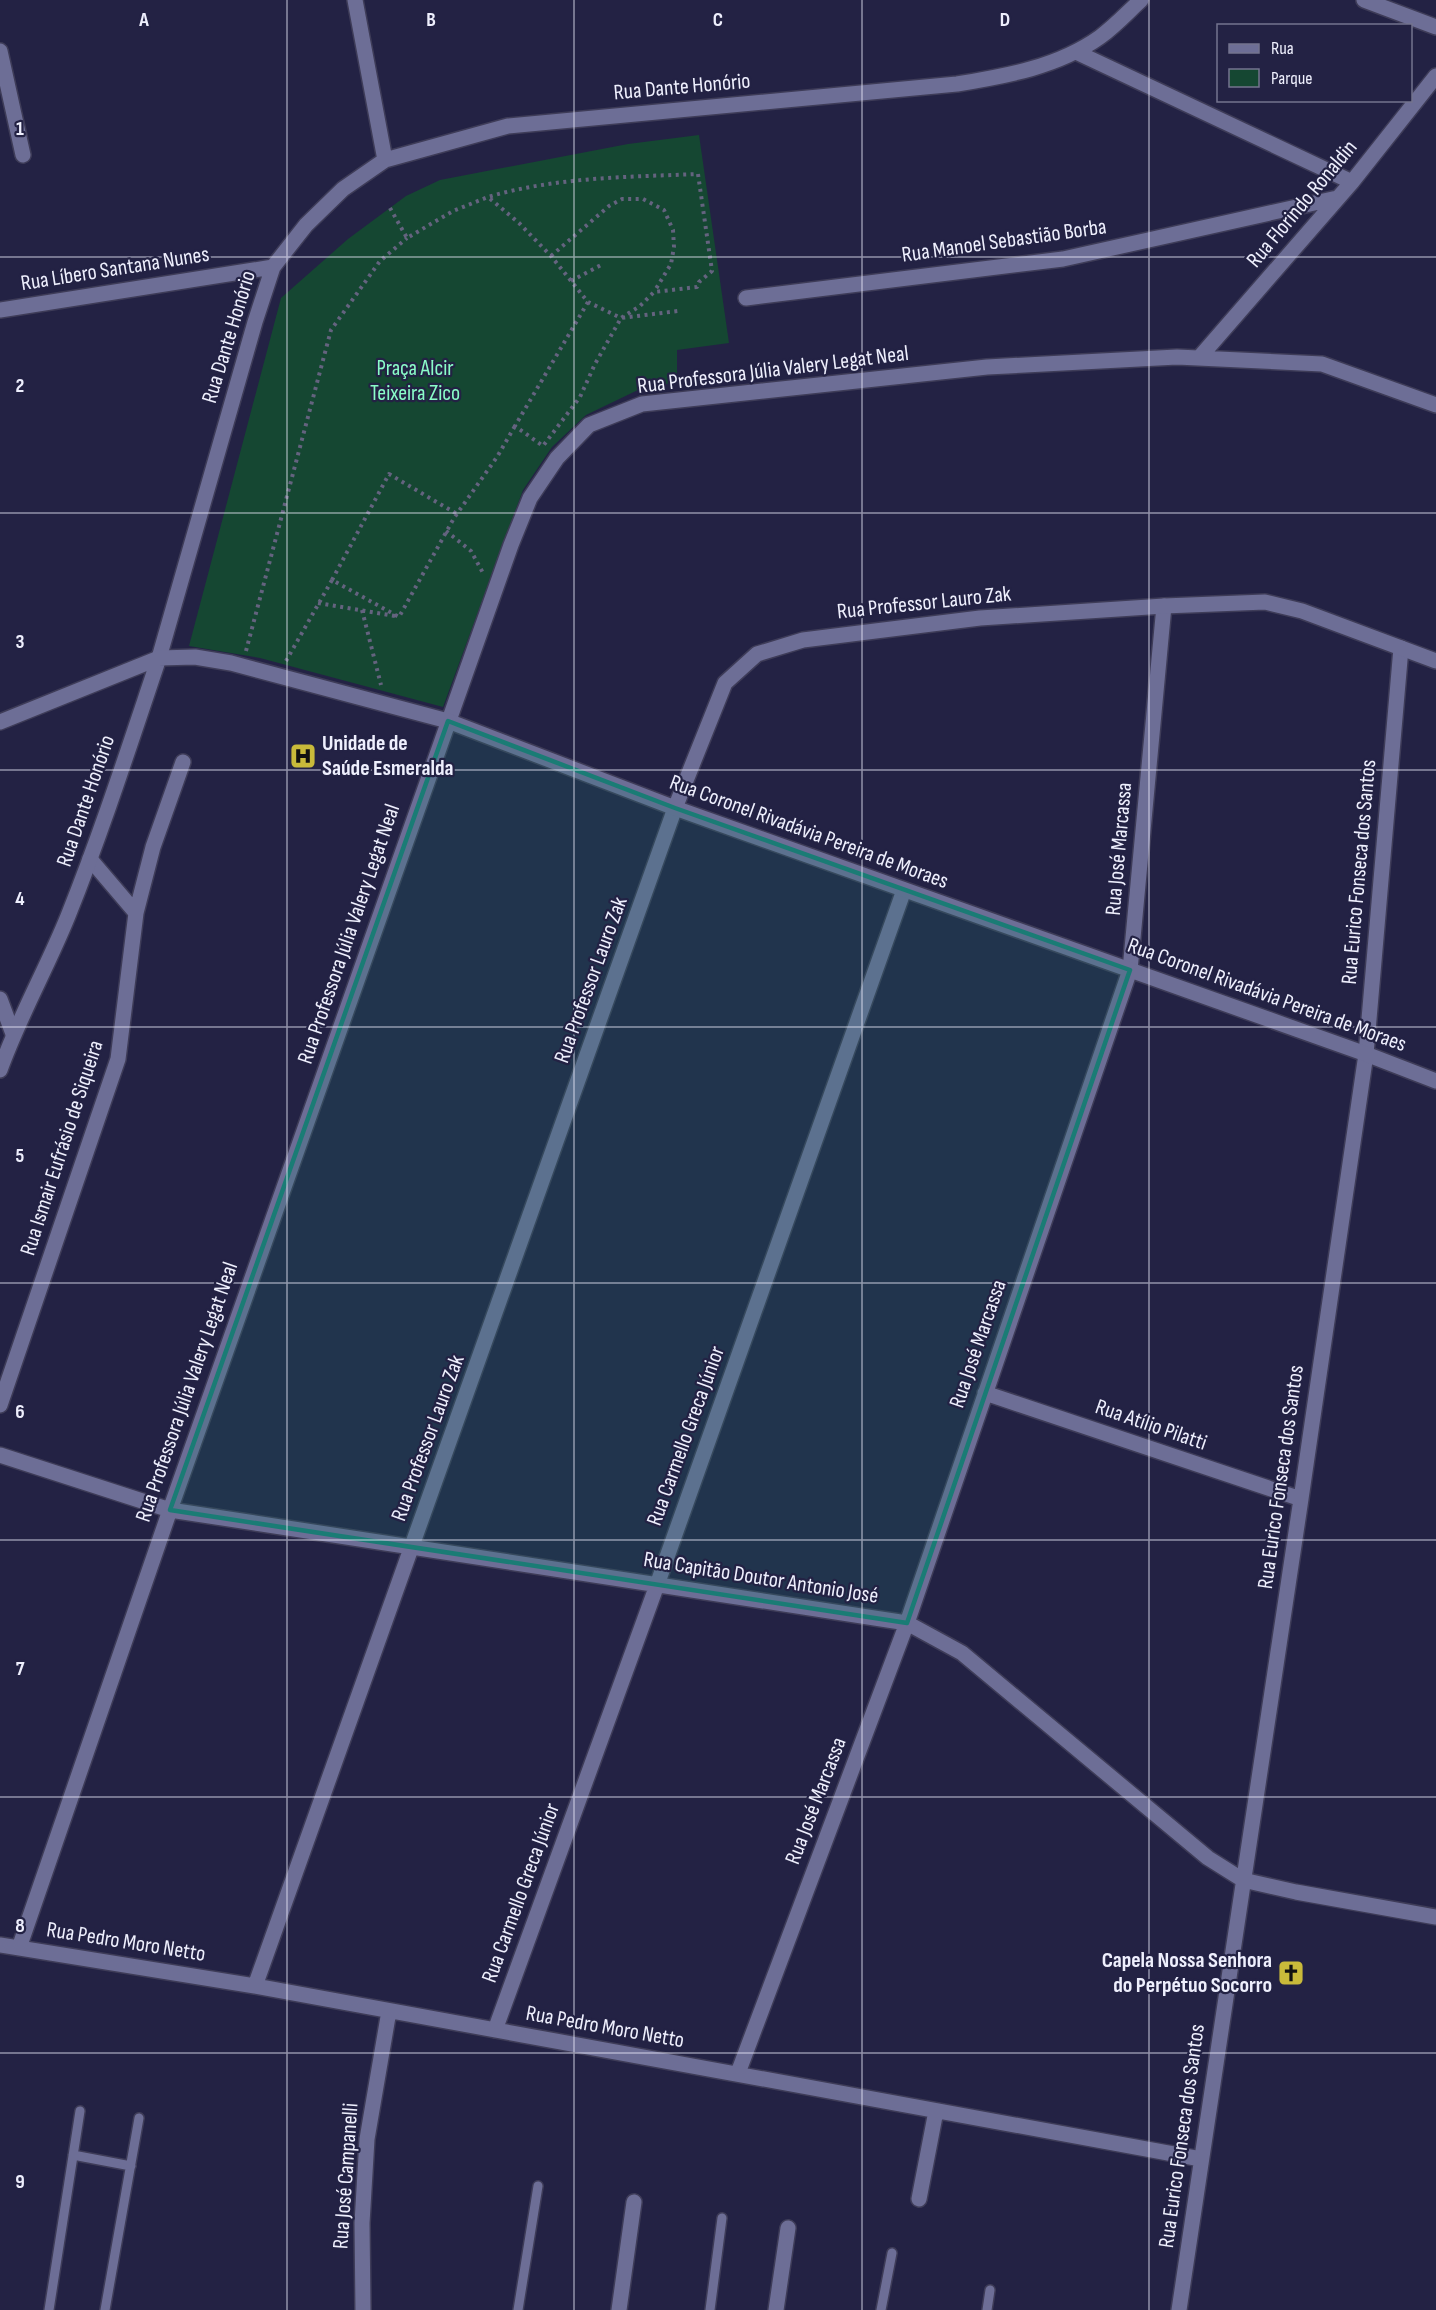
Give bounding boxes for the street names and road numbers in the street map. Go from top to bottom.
street label: Rua Dante Honório [612,68,752,106]
street label: Rua Florindo Ronaldin [1241,135,1363,273]
street label: Rua Manoel Sebastião Borba [900,213,1108,269]
street label: Rua Líbero Santana Nunes [19,241,211,297]
street label: Rua Dante Honório [196,267,262,407]
street label: Rua Professora Júlia Valery Legat Neal [636,340,910,400]
street label: Rua Professor Lauro Zak [836,580,1013,626]
street label: Rua Dante Honório [51,732,121,870]
street label: Rua Eurico Fonseca dos Santos [1336,758,1382,986]
street label: Rua Coronel Rivadávia Pereira de Moraes [666,769,952,895]
street label: Rua José Marcassa [1100,781,1138,917]
street label: Rua Professora Júlia Valery Legat Neal [292,801,406,1067]
street label: Rua Professor Lauro Zak [548,893,634,1067]
street label: Rua Coronel Rivadávia Pereira de Moraes [1124,932,1410,1058]
street label: Rua Ismair Eufrásio de Siqueira [14,1037,110,1259]
street label: Rua Professora Júlia Valery Legat Neal [130,1259,244,1525]
street label: Rua José Marcassa [943,1276,1013,1412]
street label: Rua Carmello Greca Júnior [641,1343,731,1529]
street label: Rua Professor Lauro Zak [385,1351,471,1525]
street label: Rua Eurico Fonseca dos Santos [1252,1363,1310,1591]
street label: Rua Atílio Pilatti [1092,1393,1210,1457]
street label: Rua Capitão Doutor Antonio José [642,1546,880,1610]
street label: Rua José Marcassa [779,1734,853,1868]
street label: Rua Carmello Greca Júnior [476,1800,566,1986]
street label: Rua Pedro Moro Netto [45,1916,207,1968]
street label: Rua Pedro Moro Netto [524,2000,686,2054]
street label: Rua Eurico Fonseca dos Santos [1153,2022,1211,2250]
street label: Rua José Campanelli [327,2102,365,2250]

